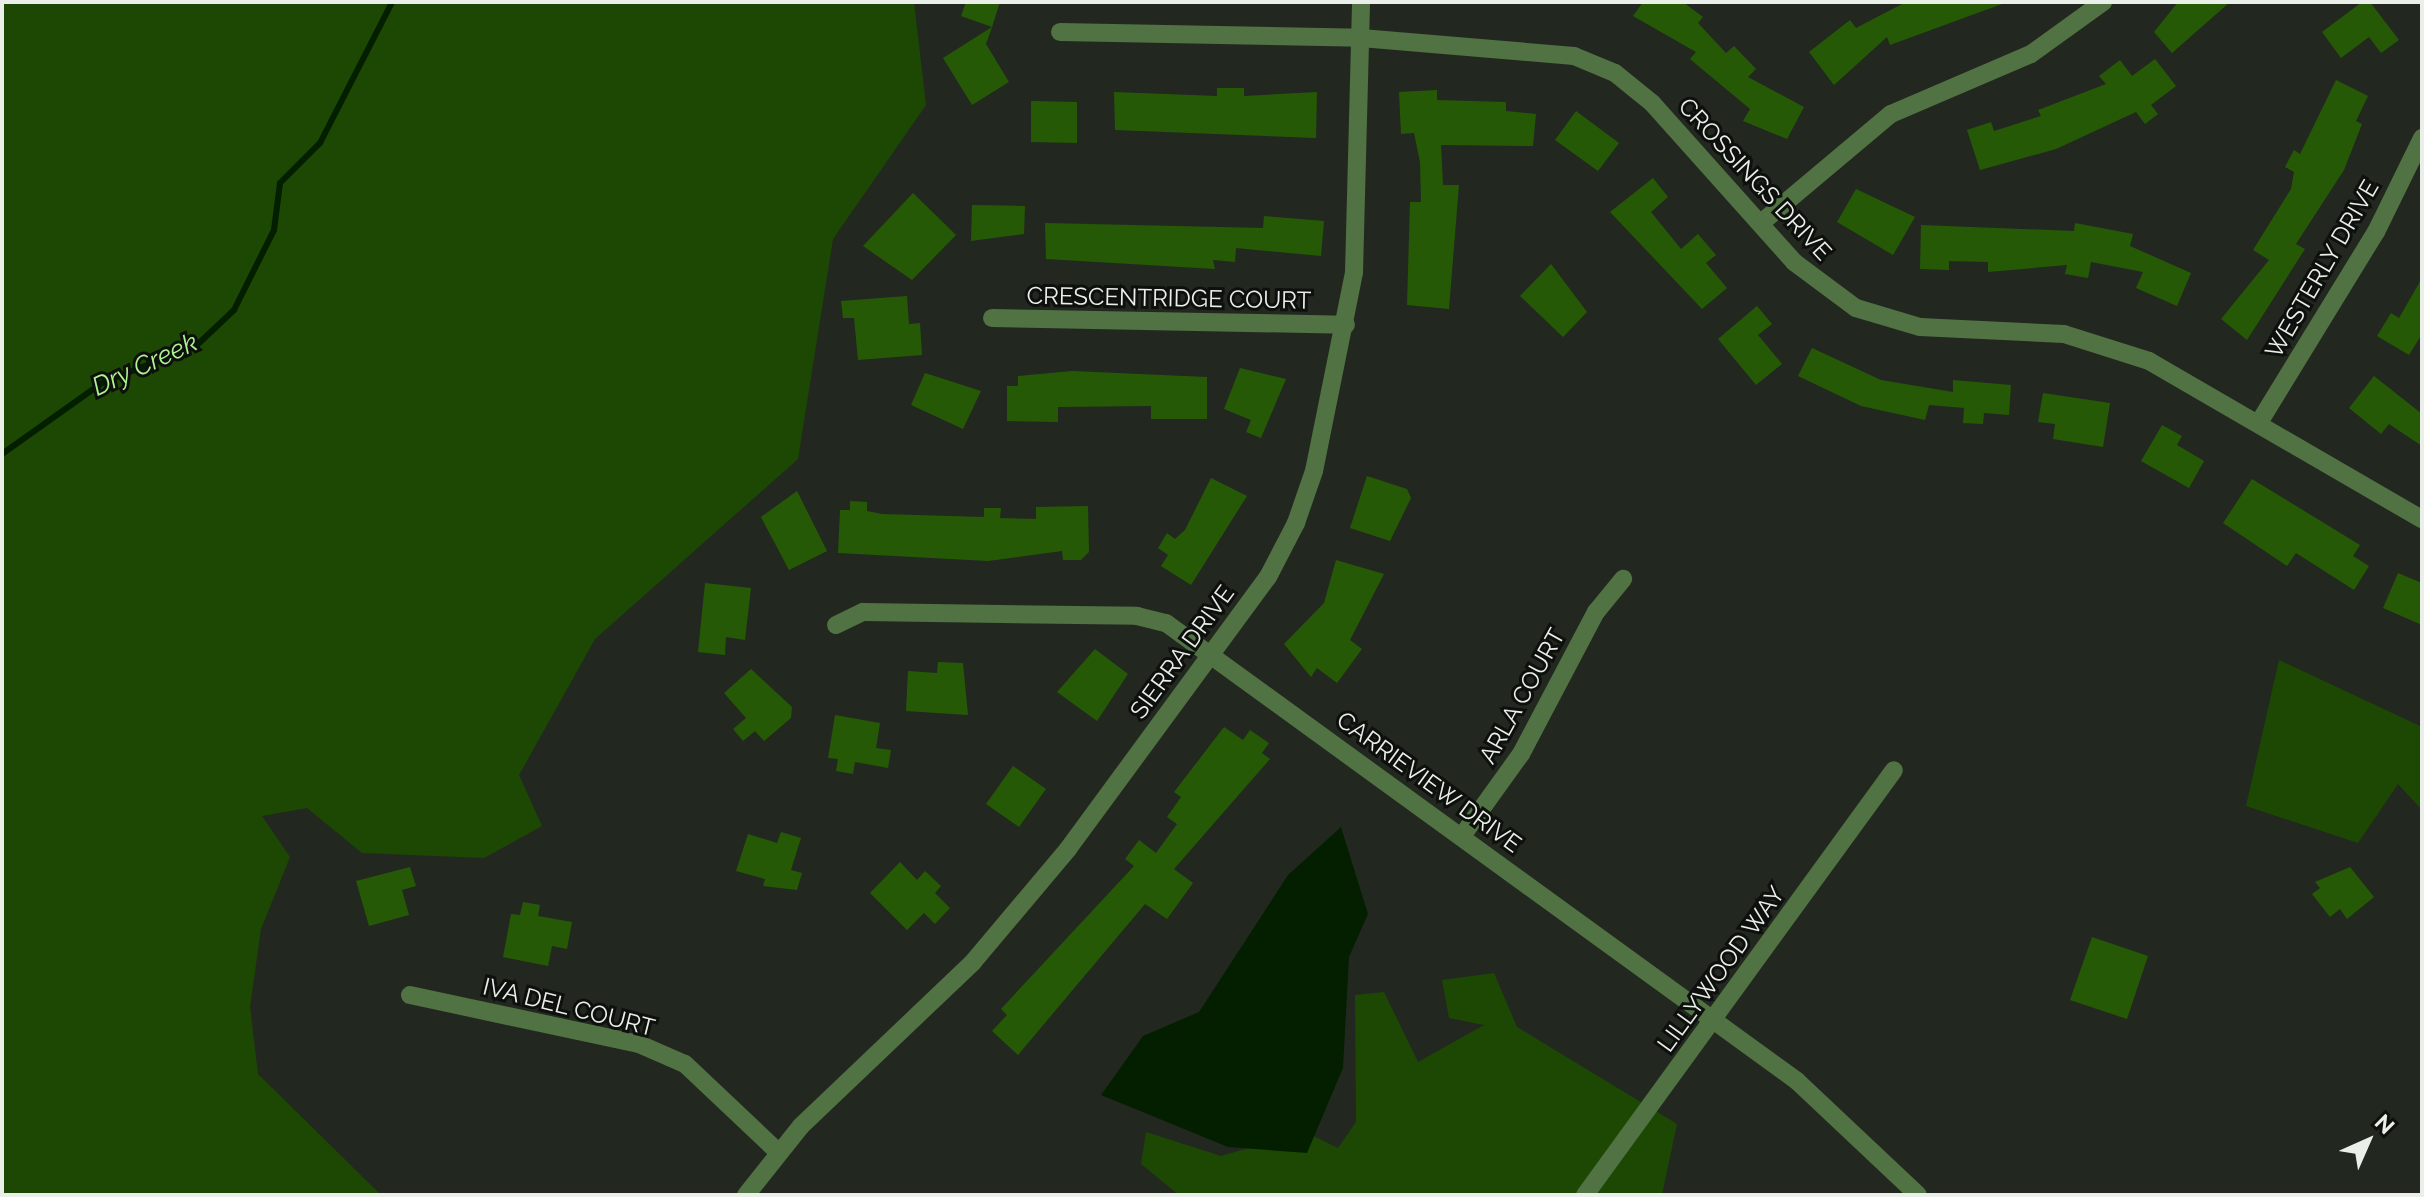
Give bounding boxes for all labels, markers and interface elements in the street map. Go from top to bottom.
street label: CROSSINGS DRIVE [1672,92,1838,266]
street label: WESTERLY DRIVE [2259,174,2385,364]
street label: CRESCENTRIDGE COURT [1026,281,1312,315]
water label: Dry Creek [87,327,203,403]
street label: SIERRA DRIVE [1124,579,1240,725]
street label: ARLA COURT [1473,623,1571,769]
street label: CARRIEVIEW DRIVE [1331,705,1527,859]
street label: LILLYWOOD WAY [1651,880,1791,1058]
street label: IVA DEL COURT [479,972,659,1042]
north arrow [2328,1101,2408,1181]
text: N [2370,1109,2400,1139]

